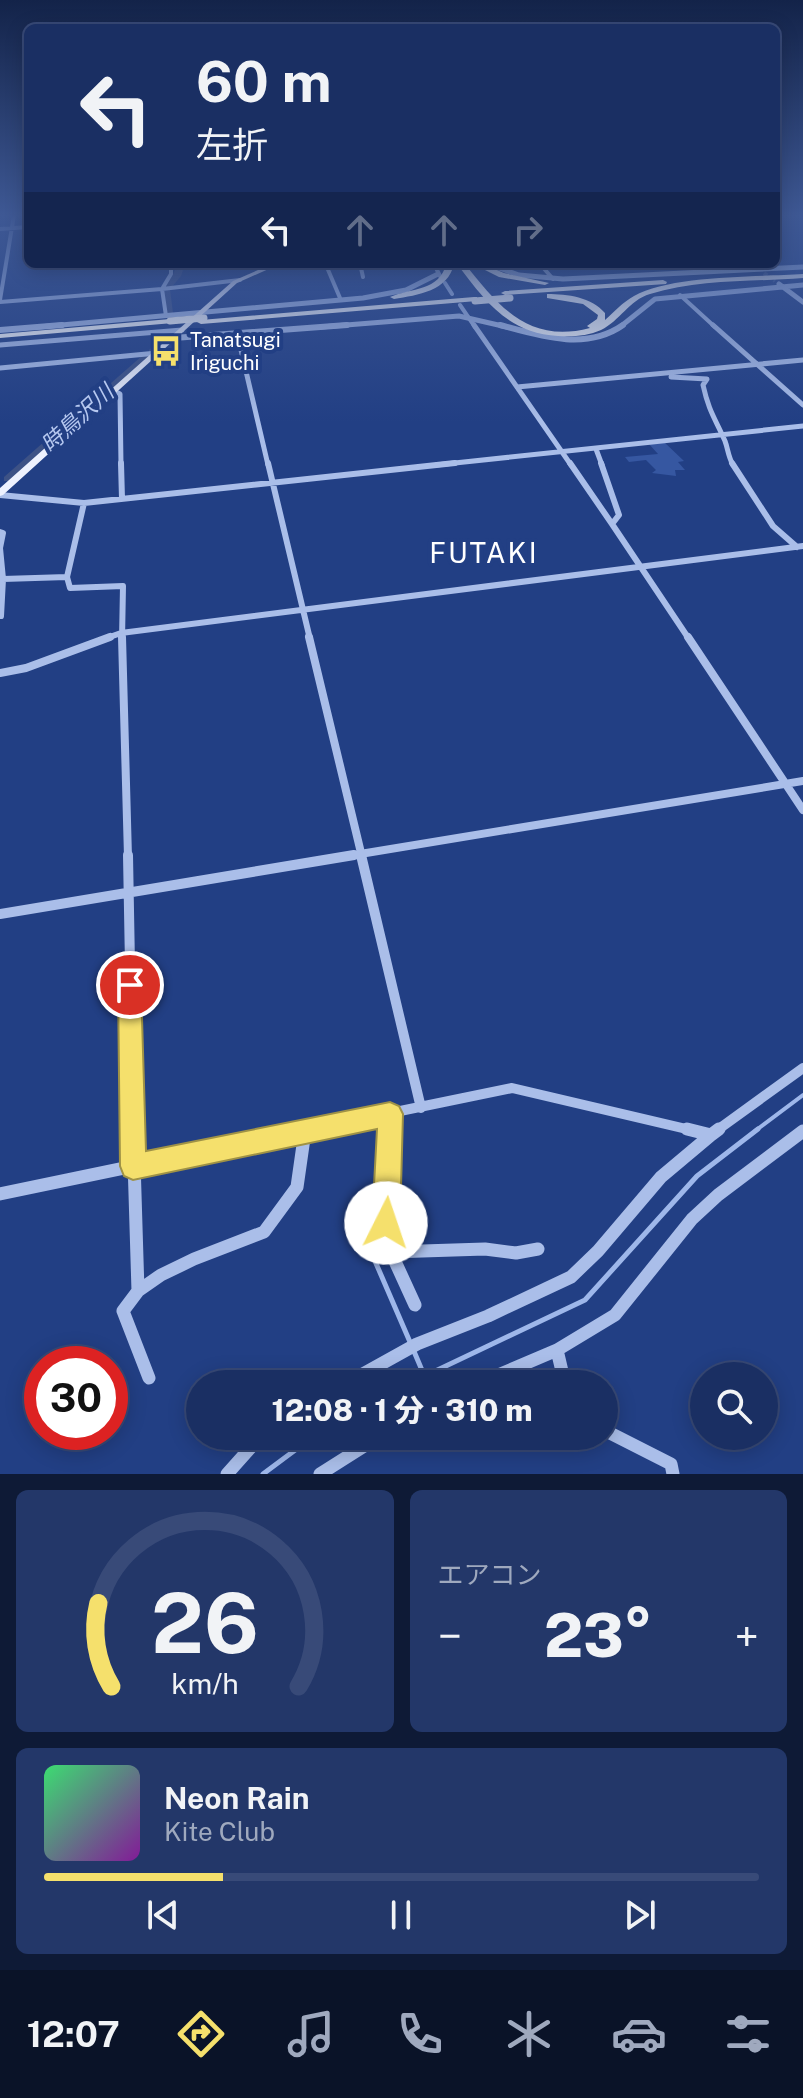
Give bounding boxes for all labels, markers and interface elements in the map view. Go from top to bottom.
text: 60 m [196,49,332,115]
icon: left [64,56,168,160]
text: 左折 [196,124,268,166]
icon: left [254,208,298,252]
icon: ahead [338,208,382,252]
icon: ahead [422,208,466,252]
icon: right [506,208,550,252]
place label: Tanatsugi Iriguchi [190,328,281,375]
bus stop icon: Tanatsugi Iriguchi [149,334,183,368]
water label: 時鳥沢川 [36,378,120,457]
district label: FUTAKI [429,536,539,569]
pin [96,951,164,1019]
icon: arrive [108,963,152,1007]
position arrow [344,1181,428,1265]
speed limit sign: 30 [24,1346,128,1450]
map controls [690,1362,778,1450]
button: search [690,1362,778,1450]
text: 12:08 · 1 分 · 310 m [272,1392,532,1428]
text: エアコン [438,1559,542,1590]
text: 26 [151,1574,259,1672]
text: 23° [544,1600,653,1671]
text: − [438,1610,462,1662]
text: + [735,1610,759,1662]
text: km/h [171,1667,238,1700]
text: Neon Rain [164,1780,310,1816]
text: Kite Club [164,1816,275,1847]
icon: previous [141,1893,185,1937]
icon: pause [379,1893,423,1937]
icon: next [618,1893,662,1937]
icon: directions [173,2006,229,2062]
icon: music [283,2006,339,2062]
icon: phone [392,2006,448,2062]
icon: climate [501,2006,557,2062]
icon: car [611,2006,667,2062]
icon: filters [720,2006,776,2062]
text: 12:07 [27,2013,120,2055]

